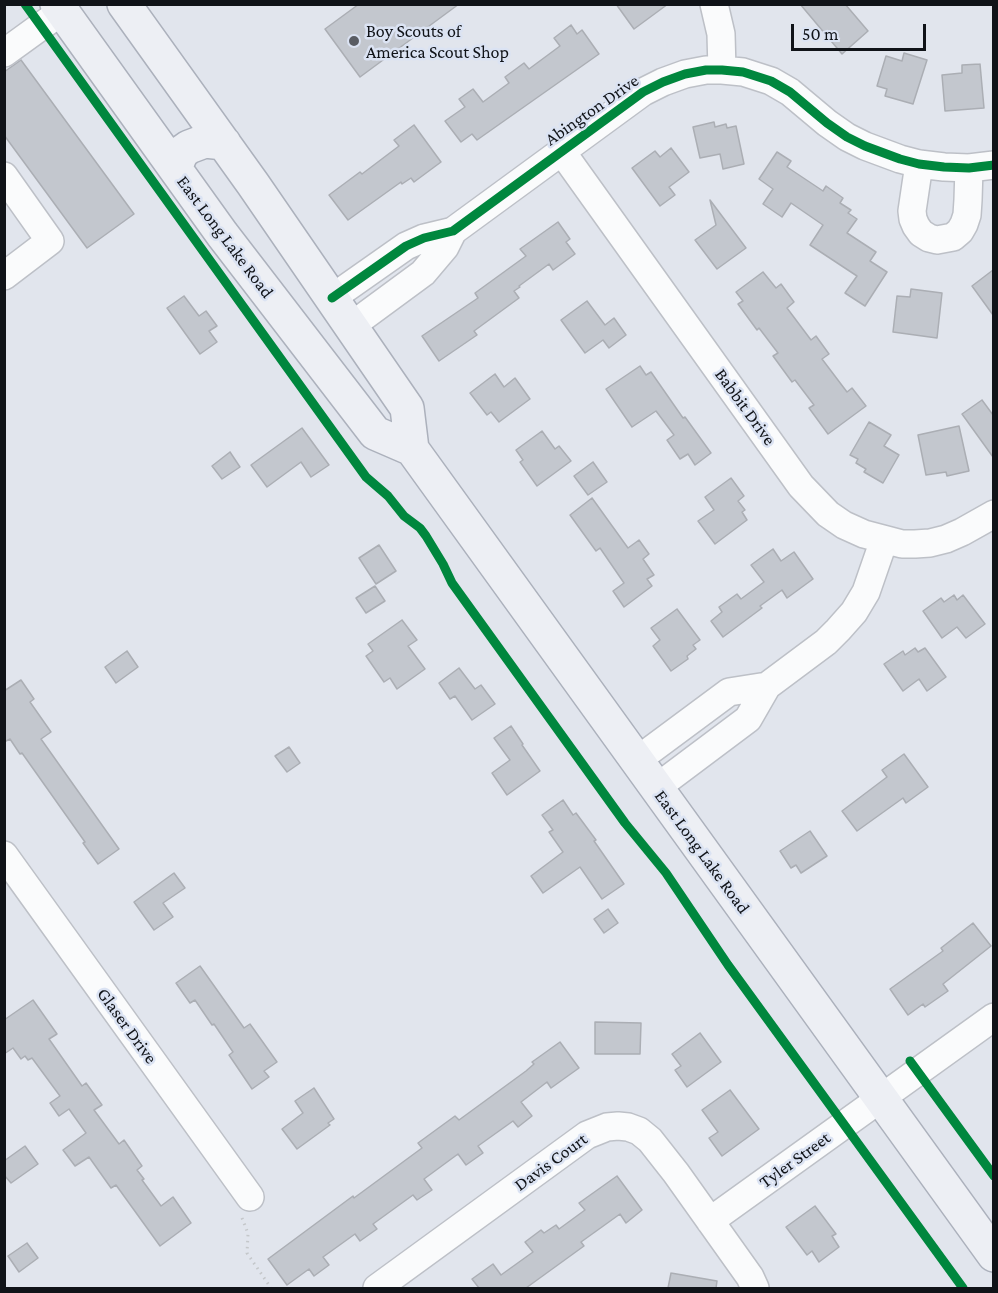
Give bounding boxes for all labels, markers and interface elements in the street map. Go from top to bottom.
scale bar [794,12,929,50]
place label: Boy Scouts of America Scout Shop [366,20,509,63]
text: 50 m [802,24,839,44]
marker: Boy Scouts of America Scout Shop [347,34,361,48]
street label: Abington Drive [541,70,643,150]
street label: East Long Lake Road [172,172,278,302]
street label: Babbit Drive [710,364,780,450]
street label: East Long Lake Road [650,786,754,918]
street label: Glaser Drive [92,984,162,1068]
street label: Tyler Street [755,1127,835,1193]
street label: Davis Court [510,1128,592,1196]

